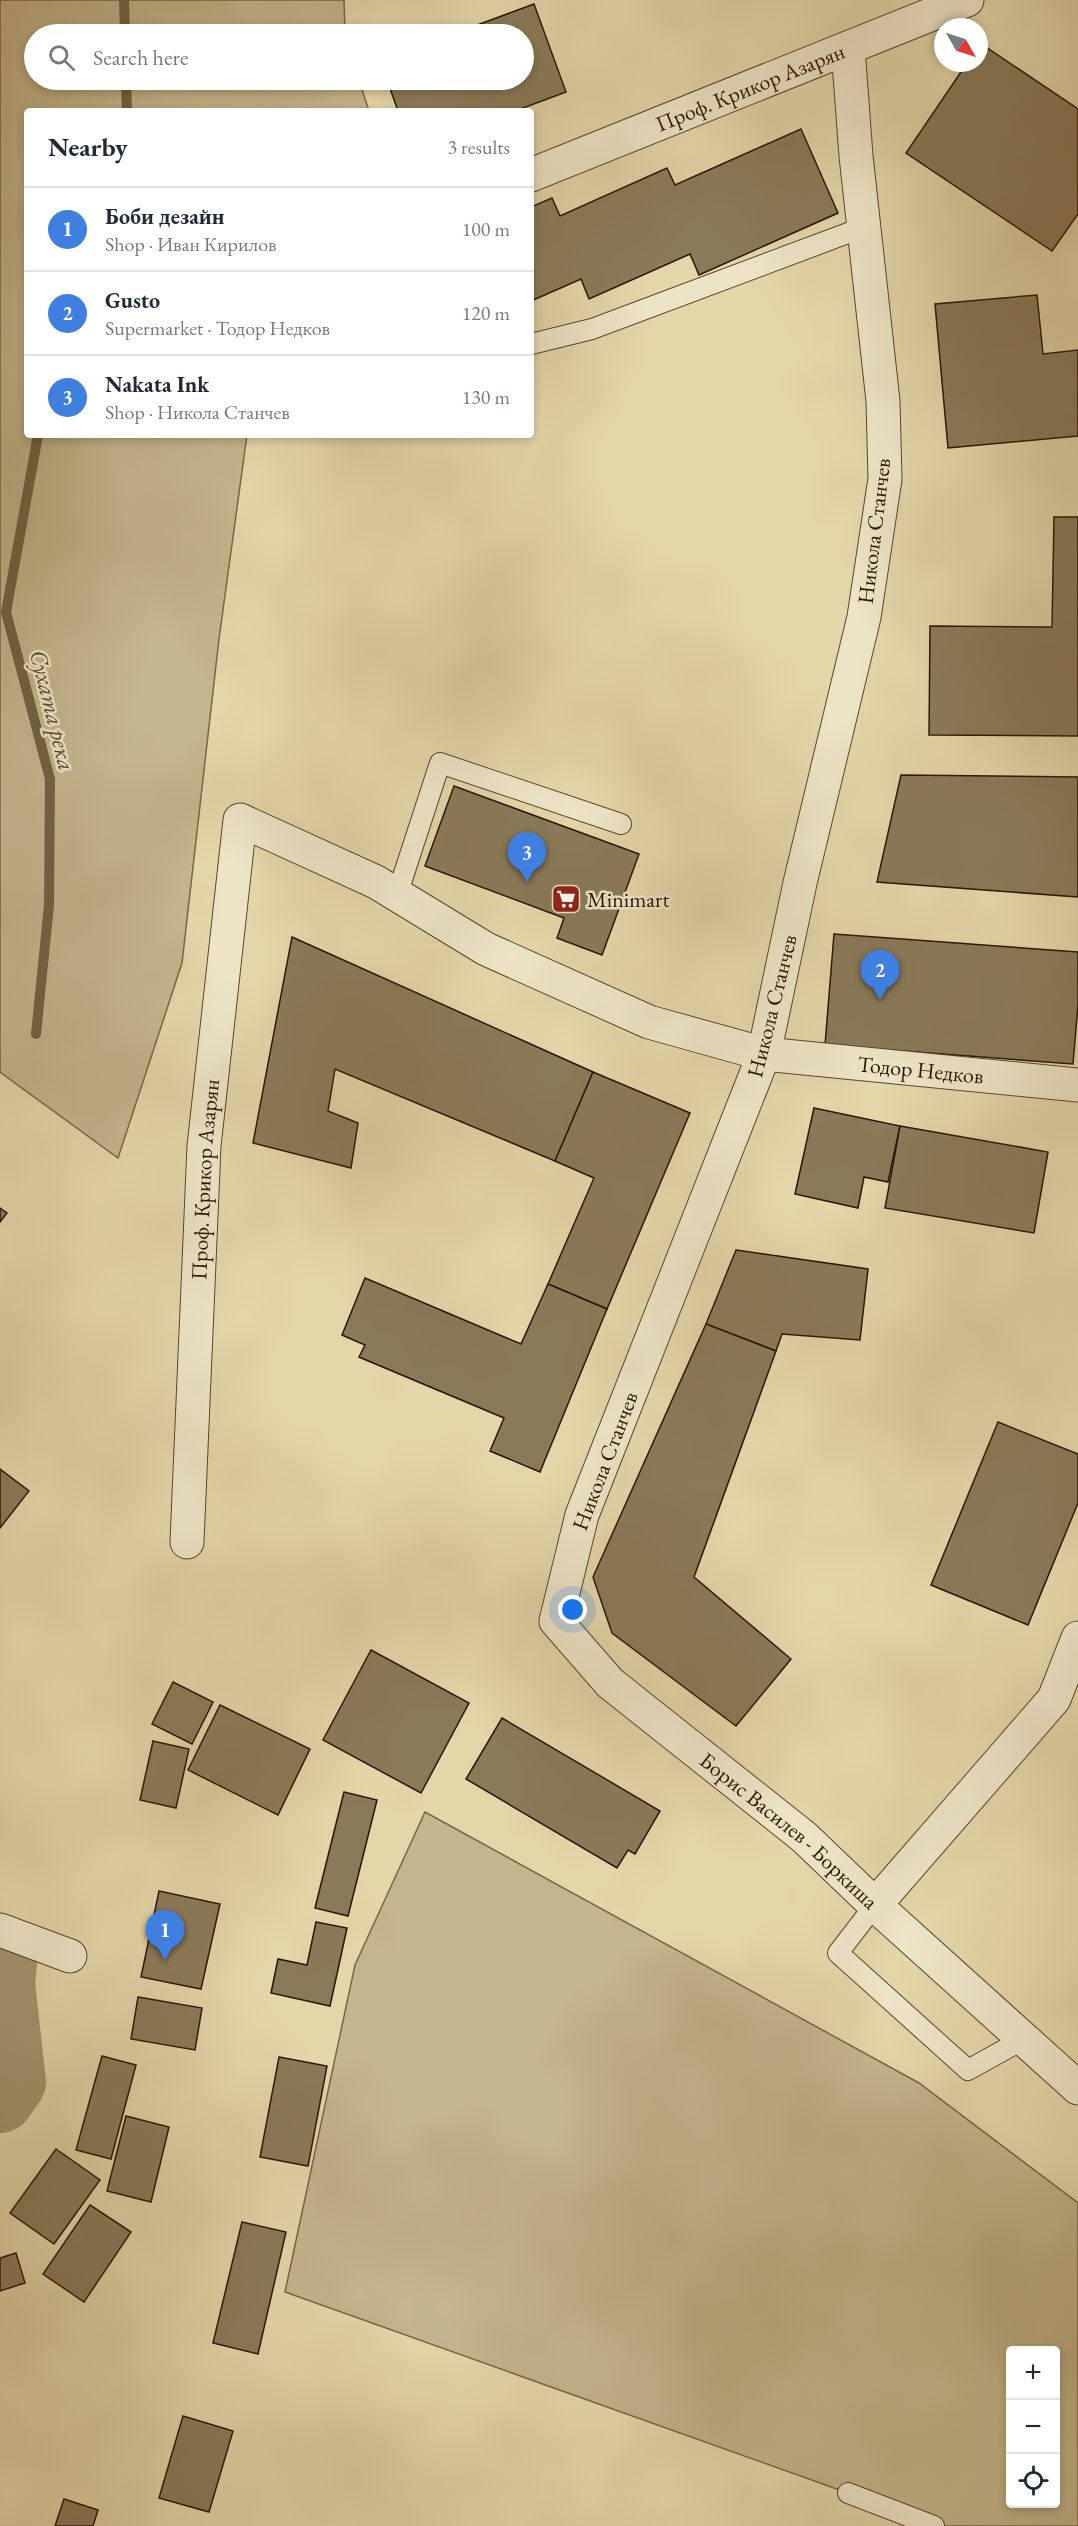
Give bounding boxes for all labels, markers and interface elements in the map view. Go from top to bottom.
north arrow [934,18,988,72]
search box [24,24,534,90]
street label: Проф. Крикор Азарян [651,36,849,138]
icon: search [45,41,78,74]
text: Search here [93,43,188,72]
text: Nearby [48,130,128,164]
text: 3 results [447,134,510,160]
text: Боби дезайн [105,202,224,231]
text: 1 [62,216,73,242]
text: 100 m [462,216,510,242]
text: Shop · Иван Кирилов [105,231,277,257]
text: Gusto [105,286,160,315]
text: 2 [62,300,73,326]
text: 120 m [462,300,510,326]
text: Supermarket · Тодор Недков [105,315,330,341]
text: Nakata Ink [105,370,209,399]
text: 3 [62,384,73,410]
text: 130 m [462,384,510,410]
text: Shop · Никола Станчев [105,399,290,425]
street label: Никола Станчев [851,457,897,605]
water label: Сухата река [23,646,83,774]
pin: 3 [508,832,546,882]
supermarket icon: Minimart [550,883,582,915]
place label: Minimart [587,885,669,914]
street label: Никола Станчев [740,932,804,1080]
pin: 2 [860,950,900,1000]
street label: Тодор Недков [856,1049,985,1090]
street label: Проф. Крикор Азарян [184,1077,226,1281]
street label: Никола Станчев [565,1388,645,1534]
your location [558,1595,587,1624]
street label: Борис Василев - Боркиша [694,1746,885,1915]
pin: 1 [146,1910,184,1960]
map controls [1006,2346,1060,2508]
button: + [1006,2346,1060,2400]
button: − [1006,2400,1060,2454]
button: locate [1006,2454,1060,2508]

